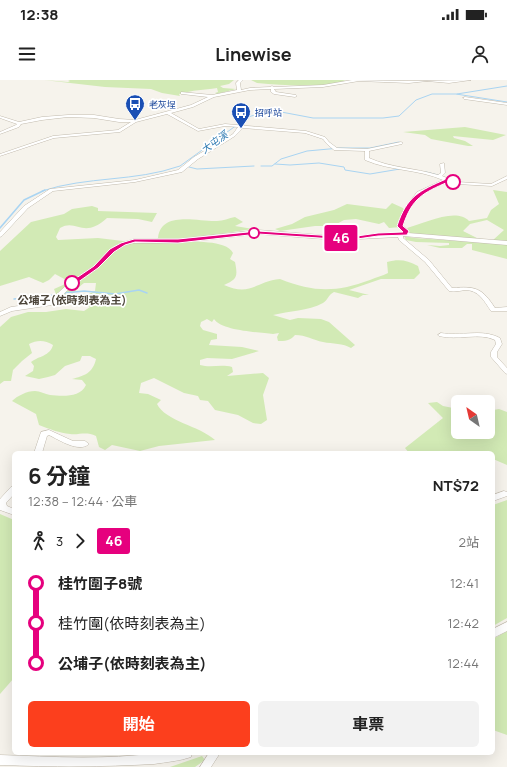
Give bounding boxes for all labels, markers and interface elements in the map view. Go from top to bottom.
text: 12:38 [20,4,59,25]
text: Linewise [215,42,292,66]
icon: menu [16,43,38,65]
icon: person [469,43,491,65]
bus stop icon: 老灰埕 [124,93,146,121]
place label: 老灰埕 [149,98,176,111]
bus stop icon: 招呼站 [230,101,252,129]
place label: 招呼站 [255,106,282,119]
water label: 大屯溪 [198,126,232,156]
unlabelled marker [445,174,461,190]
line badge: 46 [323,225,359,251]
unlabelled marker [248,227,260,239]
text: 46 [332,228,350,247]
marker: 公埔子(依時刻表為主) [64,275,80,291]
place label: 公埔子(依時刻表為主) [18,292,126,307]
north arrow [451,395,495,439]
map controls [451,395,495,439]
text: 6 分鐘 [28,461,90,491]
text: NT$72 [433,475,479,496]
text: 12:38 – 12:44 · 公車 [28,492,137,510]
icon: walk [28,530,50,552]
icon: forward [69,530,91,552]
text: 46 [105,531,122,550]
text: 3 [56,532,63,550]
text: 2站 [459,533,479,551]
text: 桂竹圍子8號 [58,573,142,594]
text: 12:41 [450,574,479,592]
text: 桂竹圍(依時刻表為主) [58,613,206,634]
text: 12:42 [448,614,479,632]
text: 公埔子(依時刻表為主) [58,653,207,674]
text: 12:44 [447,654,479,672]
button: 開始 [28,701,250,747]
button: 車票 [258,701,479,747]

